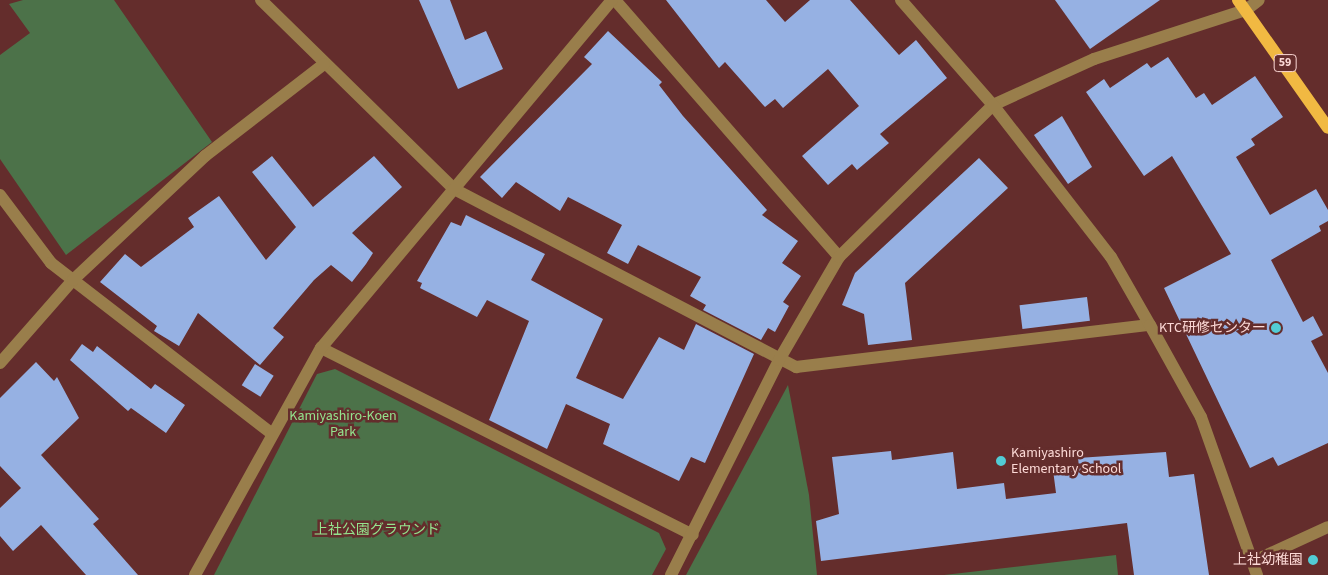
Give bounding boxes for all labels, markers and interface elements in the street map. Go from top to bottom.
road number: 59 [1272,54,1298,72]
place label: KTC研修センター [1159,320,1266,336]
marker: KTC研修センター [1270,322,1282,334]
park label: Kamiyashiro-Koen Park [289,408,397,441]
place label: Kamiyashiro Elementary School [1011,445,1121,478]
marker: Kamiyashiro Elementary School [995,455,1007,467]
park label: 上社公園グラウンド [314,522,440,538]
place label: 上社幼稚園 [1233,552,1303,568]
marker: 上社幼稚園 [1307,554,1319,566]

